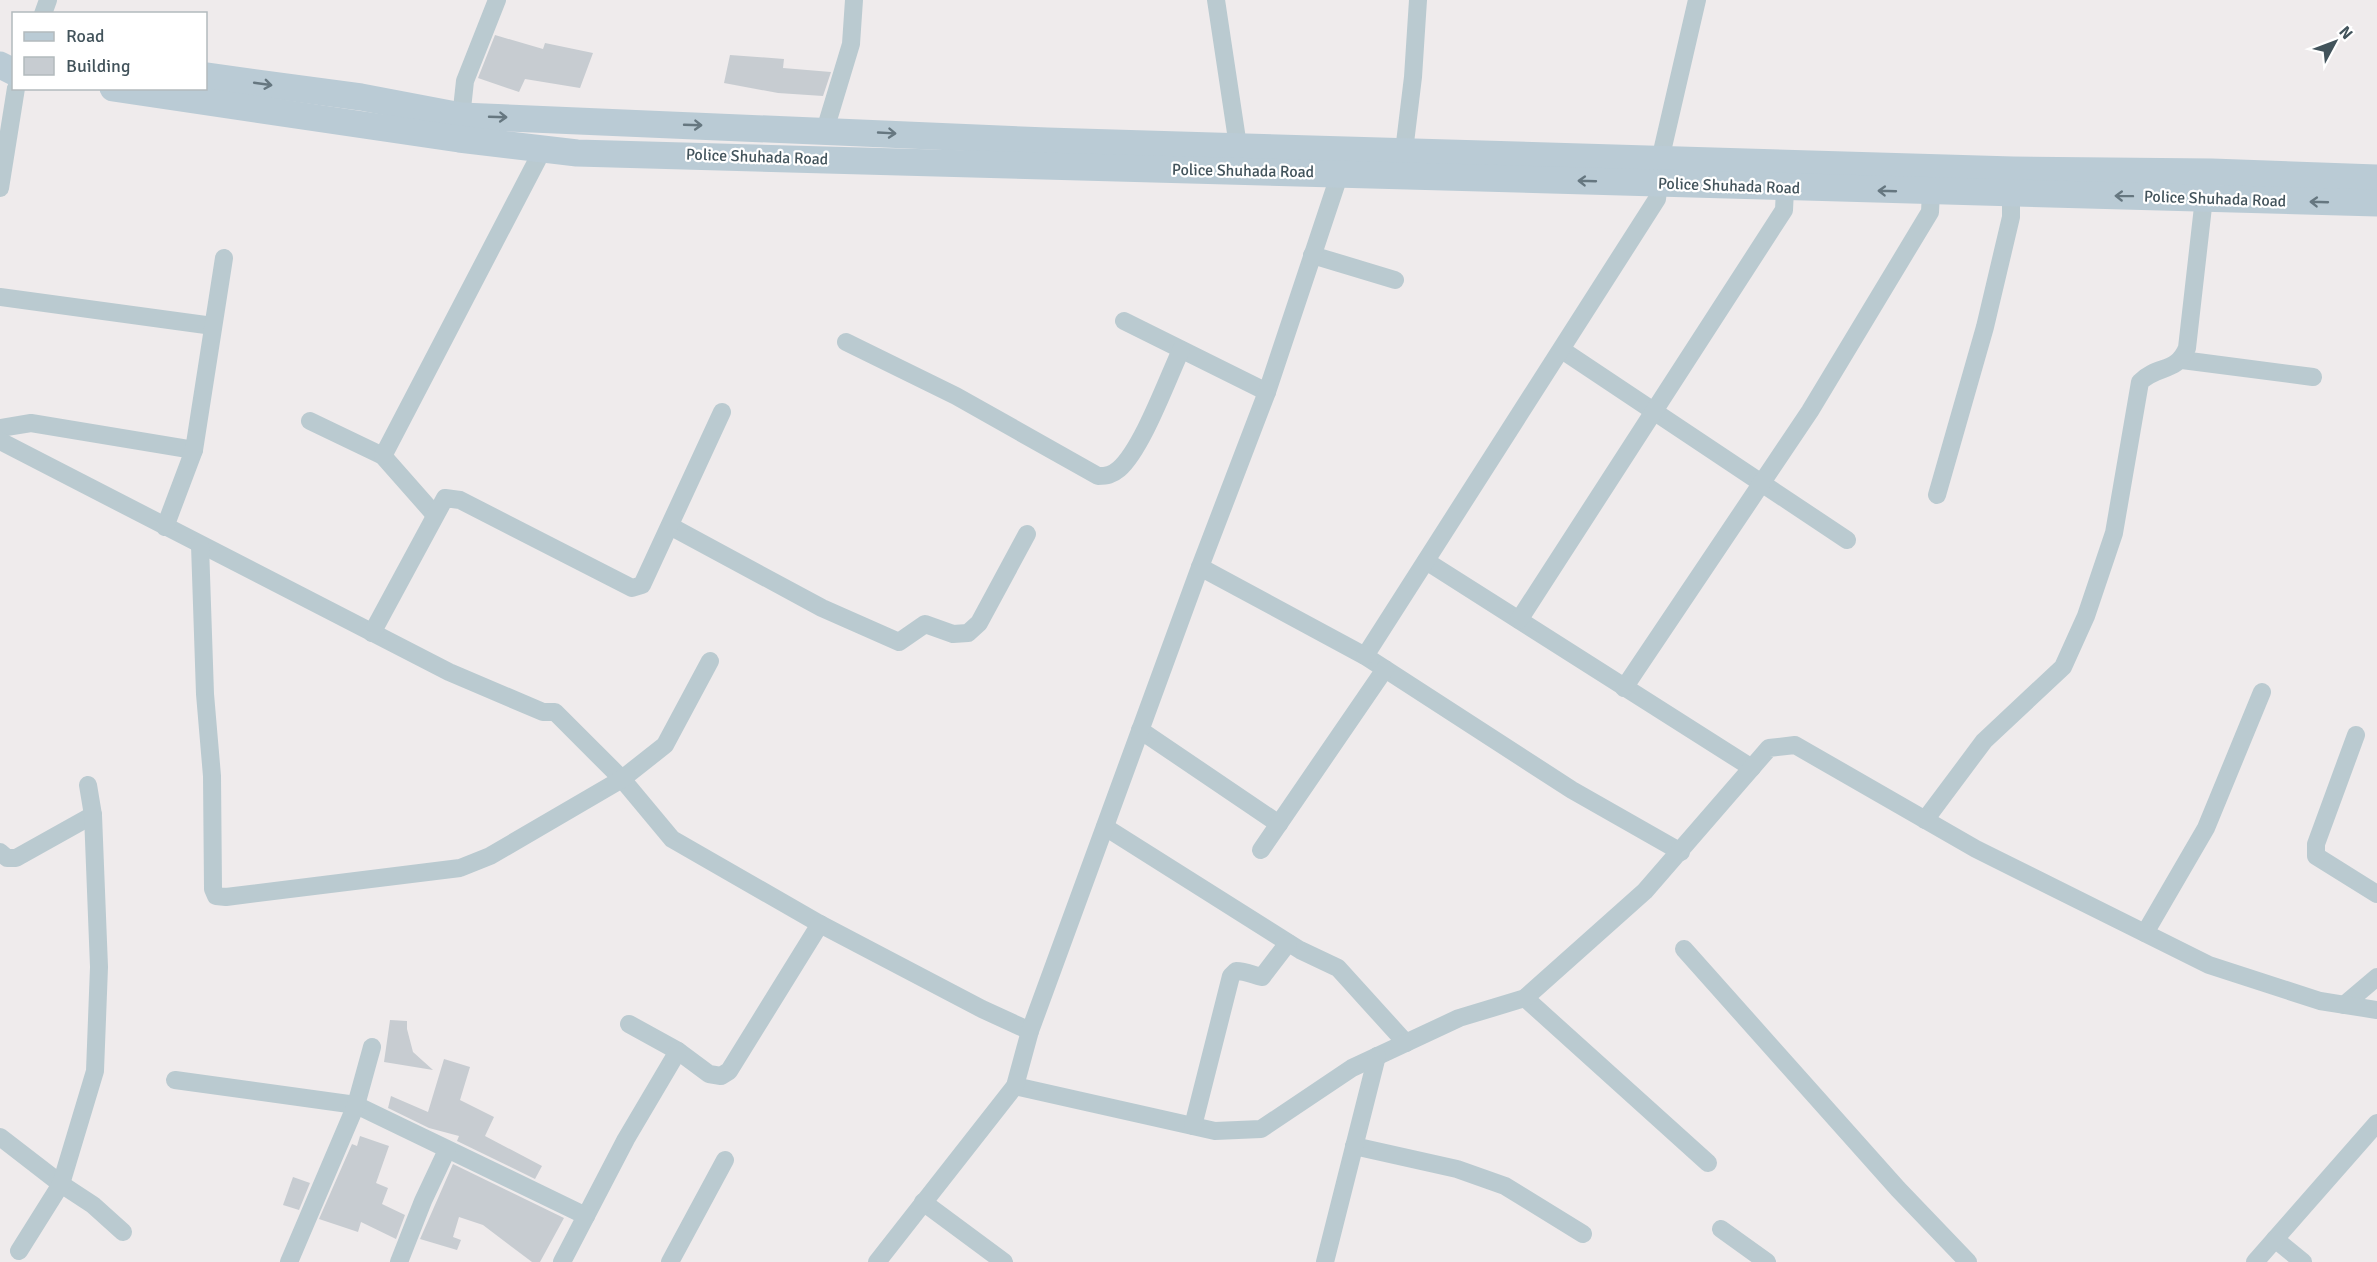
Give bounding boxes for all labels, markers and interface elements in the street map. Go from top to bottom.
legend [12,12,207,90]
north arrow [2305,12,2365,72]
text: N [2334,22,2357,44]
text: Road [66,25,105,47]
text: Building [66,55,130,77]
one-way arrow [253,78,273,89]
one-way arrow [487,111,507,123]
one-way arrow [682,119,702,130]
one-way arrow [877,127,897,138]
street label: Police Shuhada Road [686,145,828,169]
street label: Police Shuhada Road [1172,160,1314,182]
street label: Police Shuhada Road [1658,174,1800,198]
one-way arrow [1577,175,1597,187]
one-way arrow [1877,186,1897,197]
street label: Police Shuhada Road [2144,187,2286,211]
one-way arrow [2114,191,2134,202]
one-way arrow [2309,196,2329,207]

